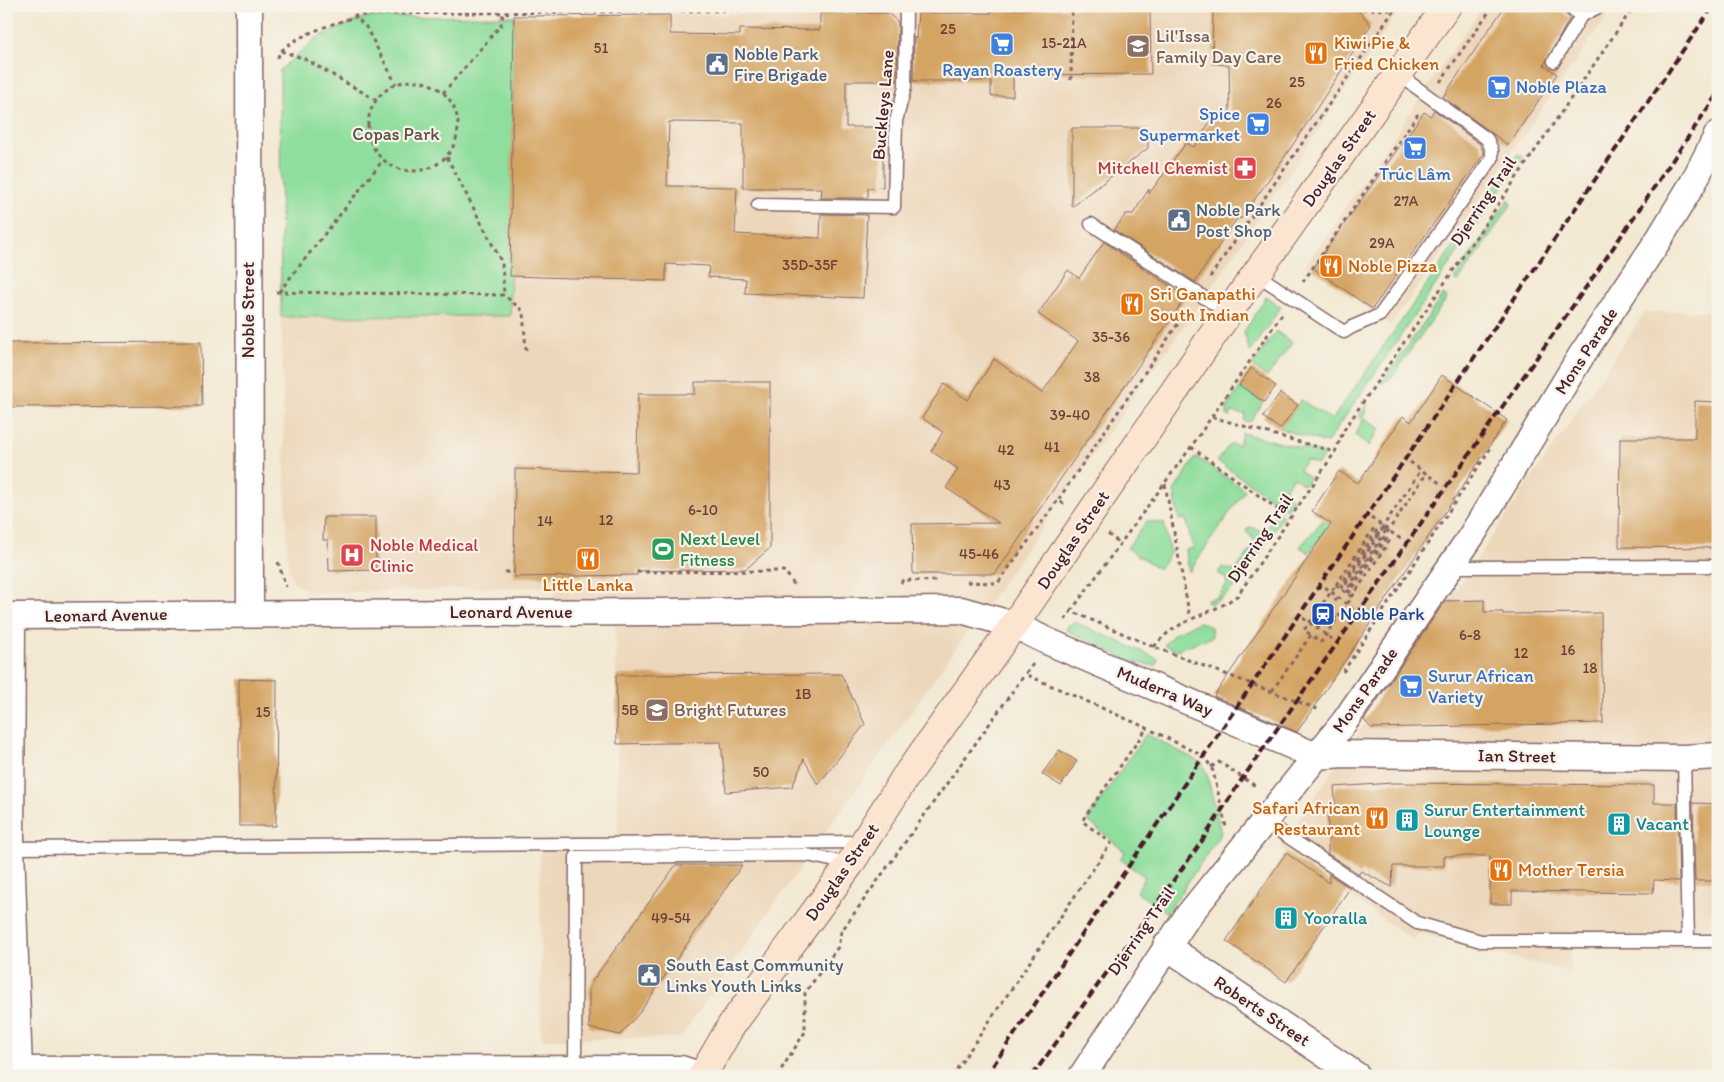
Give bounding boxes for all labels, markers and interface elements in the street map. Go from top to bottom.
house number: 25 [940,20,956,38]
place label: Lil'Issa Family Day Care [1156,25,1281,68]
supermarket icon: Rayan Roastery [989,31,1015,57]
place label: Kiwi Pie & Fried Chicken [1334,32,1439,75]
school or university icon: Lil'Issa Family Day Care [1125,33,1151,59]
house number: 15-21A [1041,34,1087,52]
house number: 51 [594,39,608,57]
restaurant icon: Kiwi Pie & Fried Chicken [1303,40,1329,66]
place label: Noble Park Fire Brigade [734,43,827,86]
street label: Buckleys Lane [867,49,899,161]
public building icon: Noble Park Fire Brigade [704,51,730,77]
place label: Rayan Roastery [942,59,1062,81]
house number: 25 [1289,73,1305,91]
supermarket icon: Noble Plaza [1486,74,1512,100]
place label: Noble Plaza [1516,76,1607,98]
house number: 26 [1266,94,1282,112]
place label: Spice Supermarket [1139,103,1240,146]
street label: Douglas Street [1297,105,1381,211]
supermarket icon: Spice Supermarket [1245,111,1271,137]
park label: Copas Park [352,123,440,145]
supermarket icon: Trúc Lâm [1402,135,1428,161]
street label: Djerring Trail [1445,152,1521,250]
pharmacy icon: Mitchell Chemist [1232,155,1258,181]
place label: Mitchell Chemist [1098,157,1228,179]
place label: Trúc Lâm [1379,163,1451,185]
house number: 27A [1394,192,1419,210]
place label: Noble Park Post Shop [1196,199,1281,242]
public building icon: Noble Park Post Shop [1166,207,1192,233]
house number: 29A [1369,234,1395,252]
restaurant icon: Noble Pizza [1318,253,1344,279]
place label: Noble Pizza [1348,255,1438,277]
house number: 35D-35F [782,256,838,274]
street label: Noble Street [237,262,259,358]
place label: Sri Ganapathi South Indian [1150,283,1256,326]
restaurant icon: Sri Ganapathi South Indian [1119,291,1145,317]
street label: Mons Parade [1550,303,1622,399]
house number: 35-36 [1092,328,1130,346]
house number: 38 [1084,368,1100,386]
house number: 39-40 [1050,406,1090,424]
house number: 41 [1044,438,1060,456]
house number: 42 [998,441,1015,459]
house number: 43 [993,476,1011,494]
street label: Douglas Street [1032,486,1114,594]
street label: Djerring Trail [1222,489,1298,587]
house number: 6-10 [688,501,718,519]
house number: 12 [599,511,614,529]
house number: 14 [537,512,553,530]
place label: Next Level Fitness [680,528,760,571]
place label: Noble Medical Clinic [370,534,478,577]
sports icon: Next Level Fitness [650,536,676,562]
hospital icon: Noble Medical Clinic [339,542,365,568]
house number: 45-46 [959,545,999,563]
restaurant icon: Little Lanka [575,546,601,572]
place label: Little Lanka [543,574,634,596]
street label: Leonard Avenue [449,601,573,623]
station icon: Noble Park [1310,601,1336,627]
street label: Leonard Avenue [44,603,168,627]
place label: Noble Park [1340,603,1425,625]
house number: 6-8 [1459,626,1481,644]
house number: 16 [1561,641,1576,659]
street label: Mons Parade [1327,643,1403,737]
house number: 12 [1514,644,1529,662]
house number: 18 [1582,659,1598,677]
street label: Muderra Way [1114,661,1217,721]
place label: Surur African Variety [1428,665,1534,708]
supermarket icon: Surur African Variety [1398,673,1424,699]
house number: 1B [795,685,812,703]
school or university icon: Bright Futures [644,697,670,723]
place label: Bright Futures [674,699,786,721]
house number: 5B [621,701,639,719]
house number: 15 [256,703,271,721]
street label: Ian Street [1478,744,1557,768]
house number: 50 [752,763,770,781]
place label: Safari African Restaurant [1252,797,1360,840]
place label: Surur Entertainment Lounge [1424,799,1586,842]
restaurant icon: Safari African Restaurant [1364,805,1390,831]
building icon: Surur Entertainment Lounge [1394,807,1420,833]
building icon: Vacant [1606,811,1632,837]
place label: Vacant [1636,813,1689,835]
street label: Douglas Street [800,819,884,925]
restaurant icon: Mother Tersia [1488,857,1514,883]
place label: Mother Tersia [1518,859,1625,881]
street label: Djerring Trail [1102,882,1180,980]
building icon: Yooralla [1273,905,1299,931]
place label: Yooralla [1304,907,1368,929]
house number: 49-54 [651,909,691,927]
place label: South East Community Links Youth Links [666,954,844,997]
public building icon: South East Community Links Youth Links [636,962,662,988]
street label: Roberts Street [1210,971,1315,1051]

